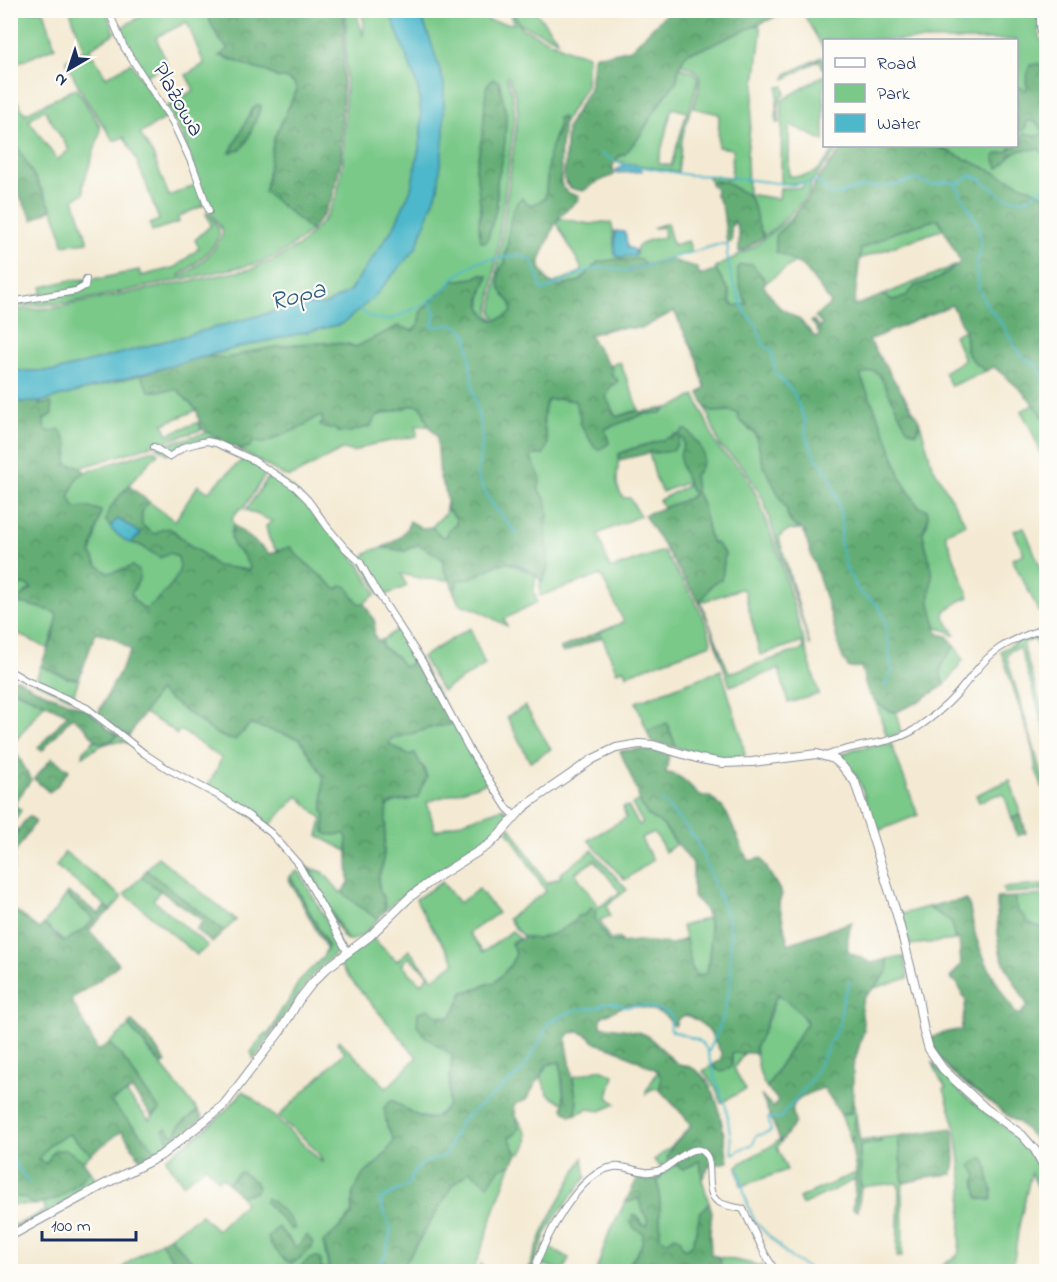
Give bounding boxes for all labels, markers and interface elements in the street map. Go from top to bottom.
north arrow [39,39,99,99]
legend [823,39,1018,147]
text: Road [877,52,916,78]
street label: Plażowa [142,56,212,144]
text: N [49,66,73,92]
text: Park [877,82,910,108]
text: Water [877,112,921,138]
water label: Ropa [266,271,331,323]
scale bar [42,1204,136,1242]
text: 100 m [51,1214,91,1240]

